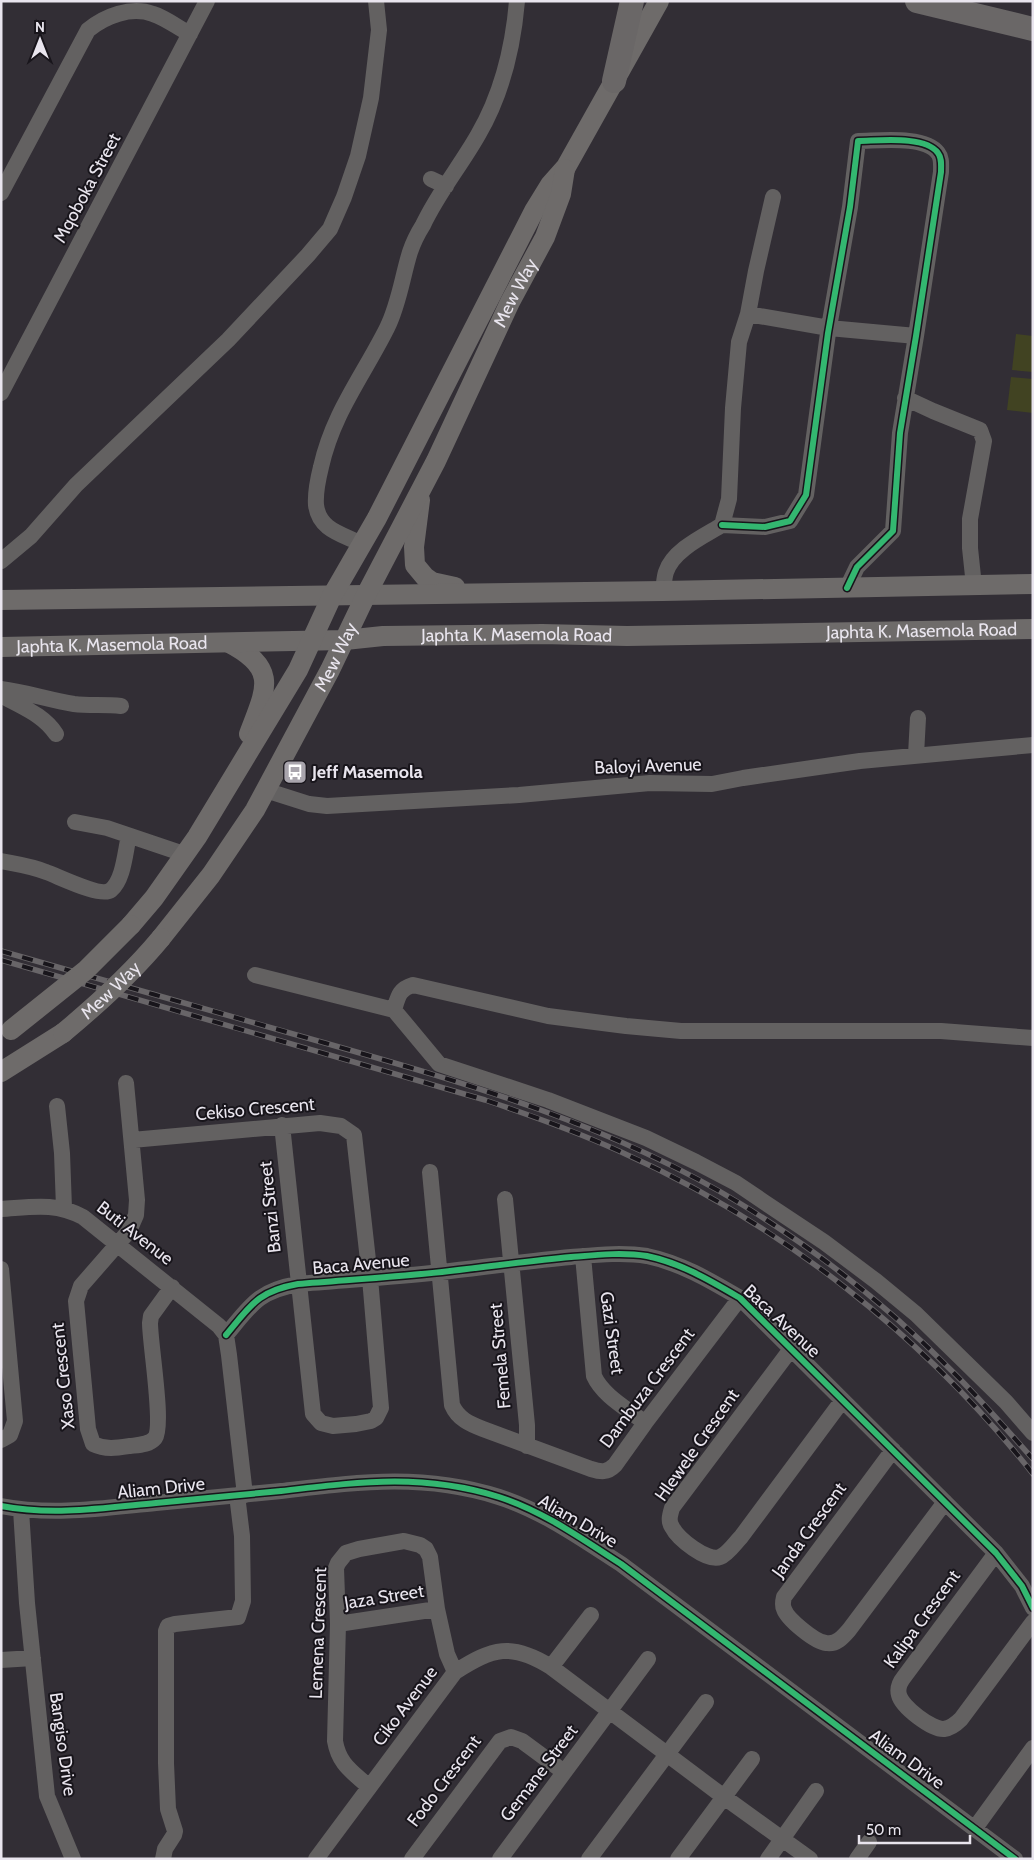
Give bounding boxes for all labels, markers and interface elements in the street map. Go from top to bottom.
north arrow [15,15,65,65]
text: N [35,18,45,36]
street label: Mqoboka Street [49,129,125,247]
street label: Mew Way [489,255,542,331]
street label: Japhta K. Masemola Road [825,618,1017,644]
street label: Mew Way [309,619,362,695]
street label: Japhta K. Masemola Road [420,623,612,647]
street label: Japhta K. Masemola Road [15,632,208,658]
street label: Baloyi Avenue [594,753,702,779]
bus stop icon: Jeff Masemola [282,759,308,785]
place label: Jeff Masemola [311,761,423,783]
street label: Mew Way [76,957,145,1024]
street label: Cekiso Crescent [194,1093,316,1125]
street label: Banzi Street [254,1160,286,1254]
street label: Buti Avenue [92,1196,178,1270]
street label: Baca Avenue [312,1249,410,1279]
street label: Baca Avenue [739,1280,825,1362]
street label: Gazi Street [595,1290,629,1376]
street label: Femela Street [484,1302,516,1410]
street label: Xaso Crescent [46,1322,80,1430]
street label: Dambuza Crescent [595,1324,699,1452]
street label: Hlewele Crescent [650,1385,744,1505]
street label: Aliam Drive [116,1472,206,1504]
street label: Janda Crescent [767,1478,851,1583]
street label: Aliam Drive [534,1490,622,1552]
street label: Kalipa Crescent [879,1566,965,1672]
street label: Lemena Crescent [305,1567,331,1699]
street label: Jaza Street [342,1580,425,1614]
street label: Ciko Avenue [368,1662,442,1750]
street label: Bangiso Drive [45,1691,81,1797]
street label: Gemane Street [496,1720,582,1826]
street label: Aliam Drive [865,1724,949,1794]
street label: Fodo Crescent [402,1731,486,1831]
scale bar [859,1812,970,1844]
text: 50 m [866,1821,901,1839]

